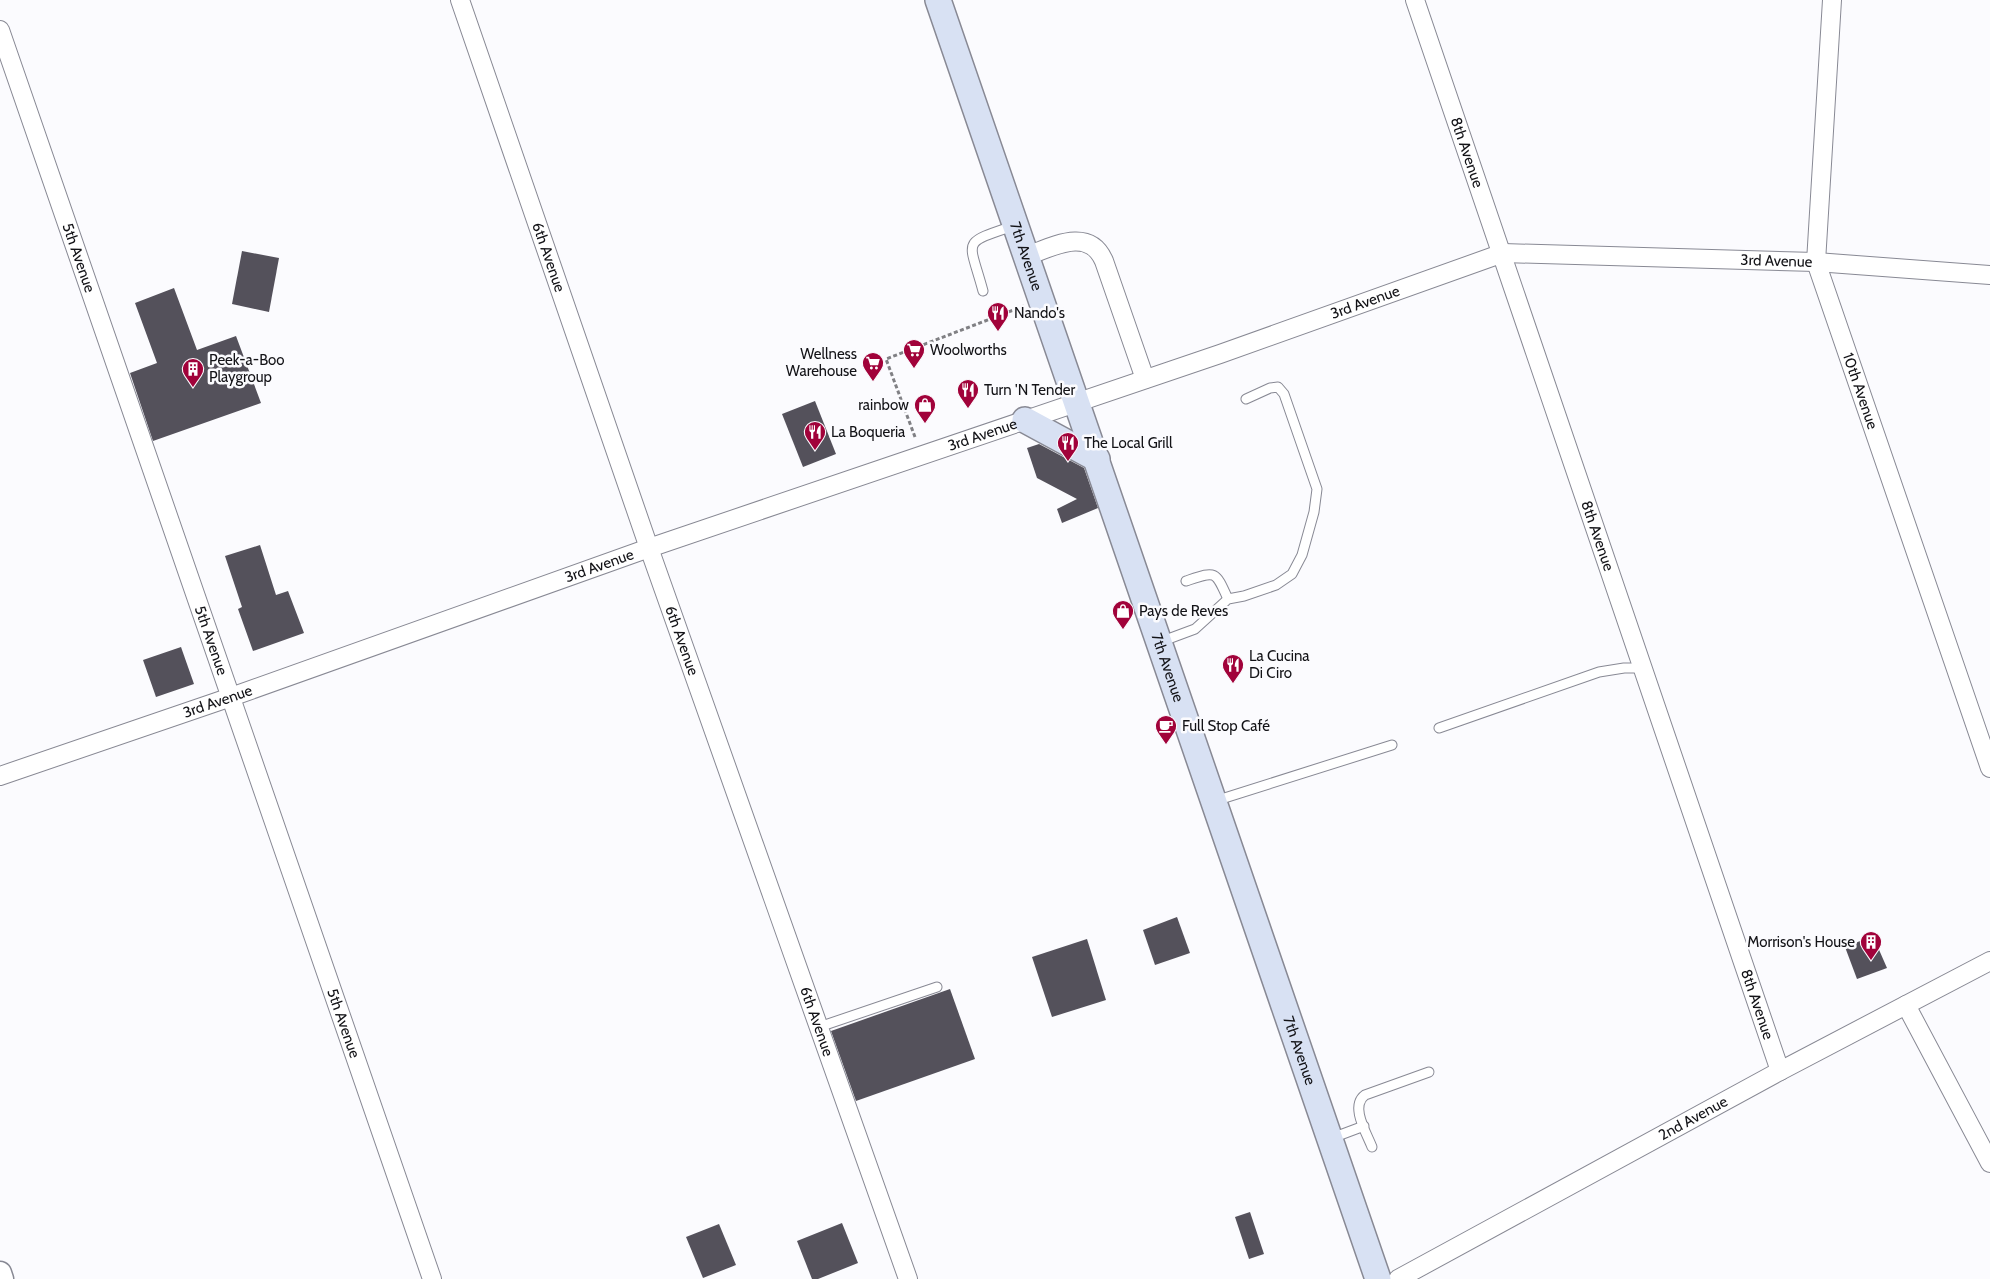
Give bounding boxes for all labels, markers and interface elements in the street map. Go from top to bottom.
street label: 8th Avenue [1447,115,1487,190]
street label: 7th Avenue [1006,219,1046,293]
street label: 6th Avenue [528,220,569,295]
street label: 5th Avenue [58,221,99,295]
street label: 3rd Avenue [1740,251,1813,271]
street label: 3rd Avenue [1328,282,1402,323]
restaurant icon: Nando's [986,301,1010,332]
place label: Nando's [1014,304,1065,322]
supermarket icon: Woolworths [902,338,926,369]
place label: Woolworths [930,341,1007,359]
place label: Wellness Warehouse [786,345,857,380]
place label: Peek-a-Boo Playgroup [209,351,285,386]
supermarket icon: Wellness Warehouse [861,351,885,382]
street label: 10th Avenue [1839,351,1882,432]
building icon: Peek-a-Boo Playgroup [181,357,205,388]
restaurant icon: Turn 'N Tender [956,378,980,409]
place label: Turn 'N Tender [984,381,1075,399]
shop icon: rainbow [913,393,937,424]
place label: rainbow [858,396,909,414]
street label: 3rd Avenue [945,415,1020,455]
restaurant icon: La Boqueria [803,420,827,451]
place label: La Boqueria [831,423,906,441]
restaurant icon: The Local Grill [1056,431,1080,462]
place label: The Local Grill [1084,434,1173,452]
street label: 8th Avenue [1577,498,1618,574]
street label: 3rd Avenue [562,545,636,586]
shop icon: Pays de Reves [1111,599,1135,630]
place label: Pays de Reves [1139,602,1228,620]
street label: 5th Avenue [191,603,232,678]
street label: 6th Avenue [661,603,703,678]
street label: 7th Avenue [1147,631,1188,705]
place label: La Cucina Di Ciro [1249,647,1310,682]
restaurant icon: La Cucina Di Ciro [1221,653,1245,684]
street label: 3rd Avenue [181,681,255,722]
cafe icon: Full Stop Café [1154,714,1178,745]
place label: Full Stop Café [1182,717,1270,735]
building icon: Morrison's House [1859,930,1883,961]
place label: Morrison's House [1747,933,1855,951]
street label: 8th Avenue [1737,967,1778,1042]
street label: 6th Avenue [796,984,837,1059]
street label: 5th Avenue [323,986,364,1061]
street label: 7th Avenue [1279,1014,1320,1088]
street label: 2nd Avenue [1656,1092,1731,1144]

